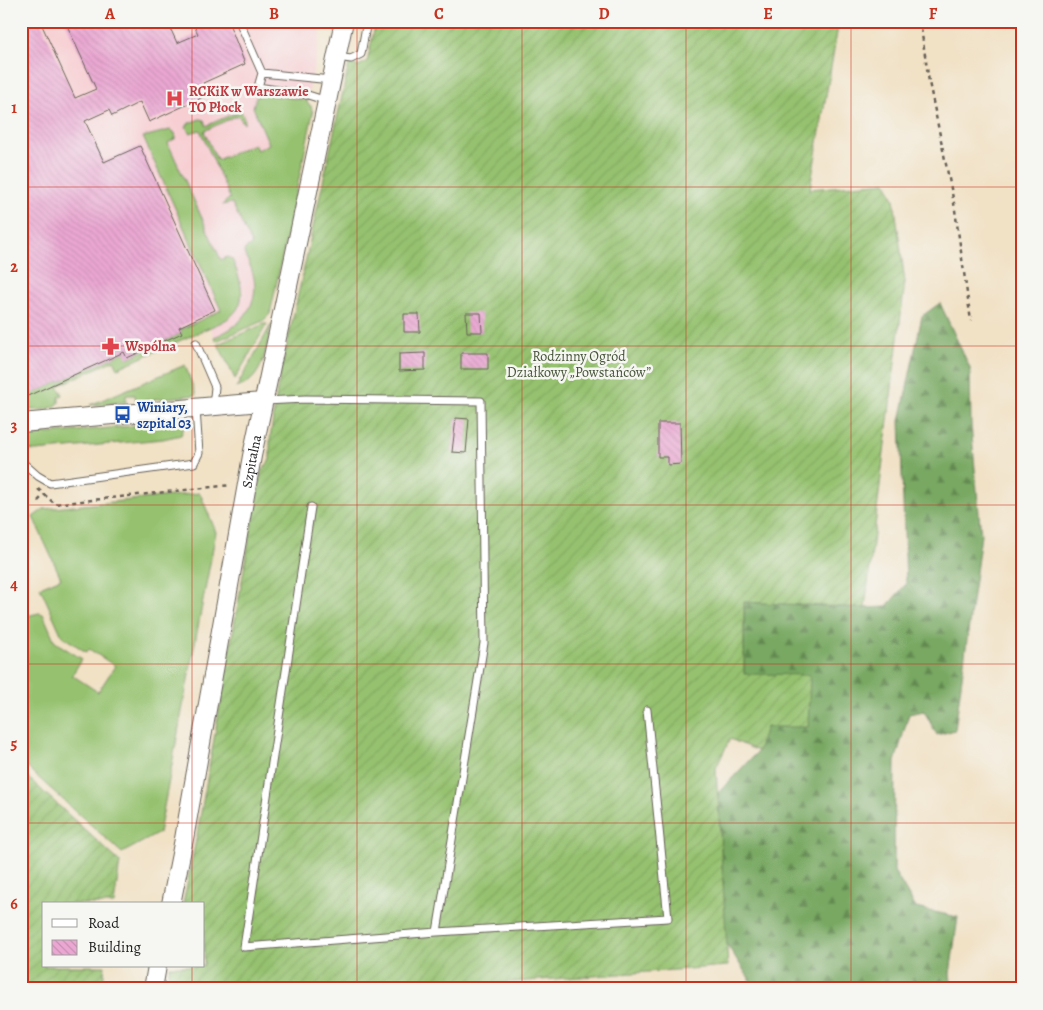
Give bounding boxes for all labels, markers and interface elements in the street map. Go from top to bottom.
text: A [104,3,116,25]
text: B [269,3,279,25]
text: C [434,3,444,25]
text: D [598,3,610,25]
text: E [763,3,773,25]
text: F [929,3,938,25]
place label: RCKiK w Warszawie TO Płock [189,82,309,117]
hospital icon: RCKiK w Warszawie TO Płock [165,89,185,109]
text: 1 [11,97,17,119]
text: 2 [10,256,18,278]
pharmacy icon: Wspólna [101,336,121,356]
place label: Wspólna [124,337,176,356]
park label: Rodzinny Ogród Działkowy „Powstańców” [507,347,652,382]
place label: Winiary, szpital 03 [136,398,191,433]
bus stop icon: Winiary, szpital 03 [113,405,133,425]
text: 3 [11,415,18,437]
street label: Szpitalna [237,432,266,489]
text: 4 [10,574,18,596]
text: 5 [11,733,18,755]
text: 6 [10,893,18,915]
legend [42,902,205,968]
text: Road [88,913,120,933]
text: Building [88,937,141,957]

